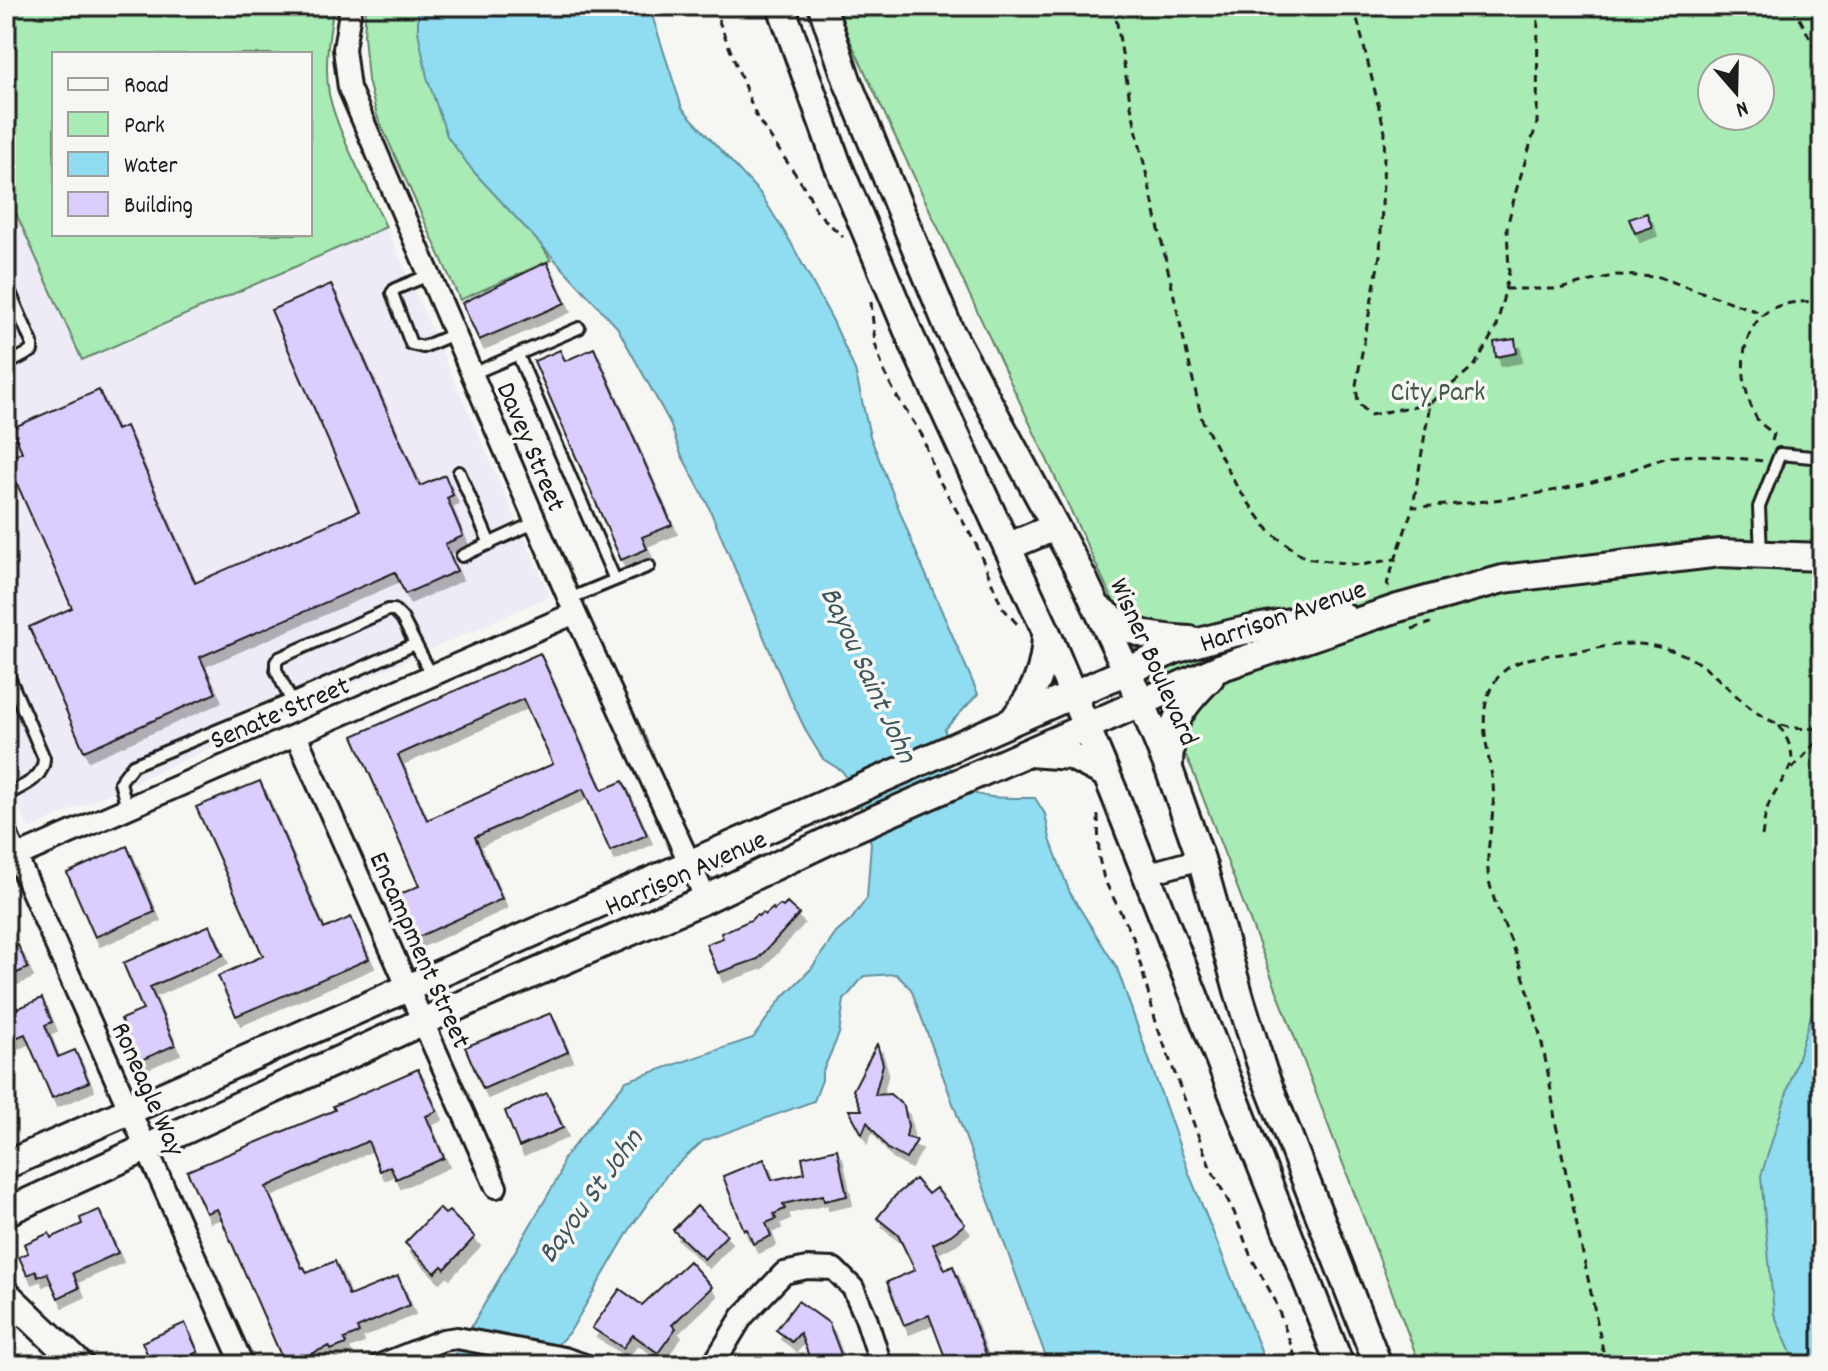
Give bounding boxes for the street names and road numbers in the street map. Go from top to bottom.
street label: Davey Street [483,377,574,519]
street label: Harrison Avenue [1195,572,1372,666]
street label: Wisner Boulevard [1097,573,1206,753]
street label: Senate Street [205,668,357,763]
street label: Harrison Avenue [600,822,774,929]
street label: Encampment Street [356,846,479,1056]
street label: Roneagle Way [98,1017,193,1164]

